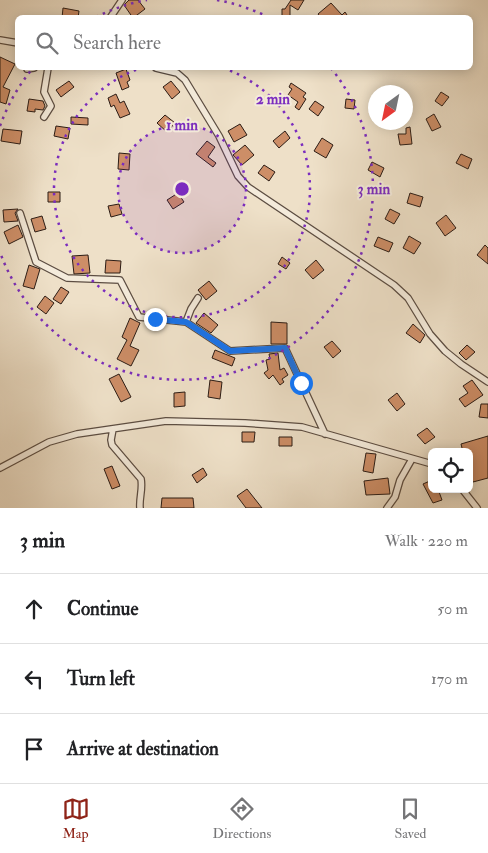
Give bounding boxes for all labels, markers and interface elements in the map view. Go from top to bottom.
search box [15,15,473,70]
icon: search [33,29,61,57]
text: Search here [73,31,161,55]
north arrow [368,85,413,130]
text: 2 min [256,90,290,109]
text: 1 min [166,116,198,135]
centre of rings [173,180,191,198]
text: 3 min [358,180,390,199]
route end [144,308,167,331]
route start [290,372,313,395]
map controls [428,448,473,493]
button: locate [428,448,473,493]
text: 3 min [20,527,65,554]
text: Walk · 220 m [385,531,468,551]
icon: ahead [20,595,48,623]
text: Continue [67,597,138,621]
text: 50 m [437,599,468,619]
icon: left [20,665,48,693]
text: Turn left [67,667,135,691]
text: 170 m [431,669,468,689]
icon: arrive [20,735,48,763]
text: Arrive at destination [67,737,219,761]
tab: Map [62,795,90,842]
tab: Directions [213,795,271,842]
tab: Saved [394,795,426,842]

